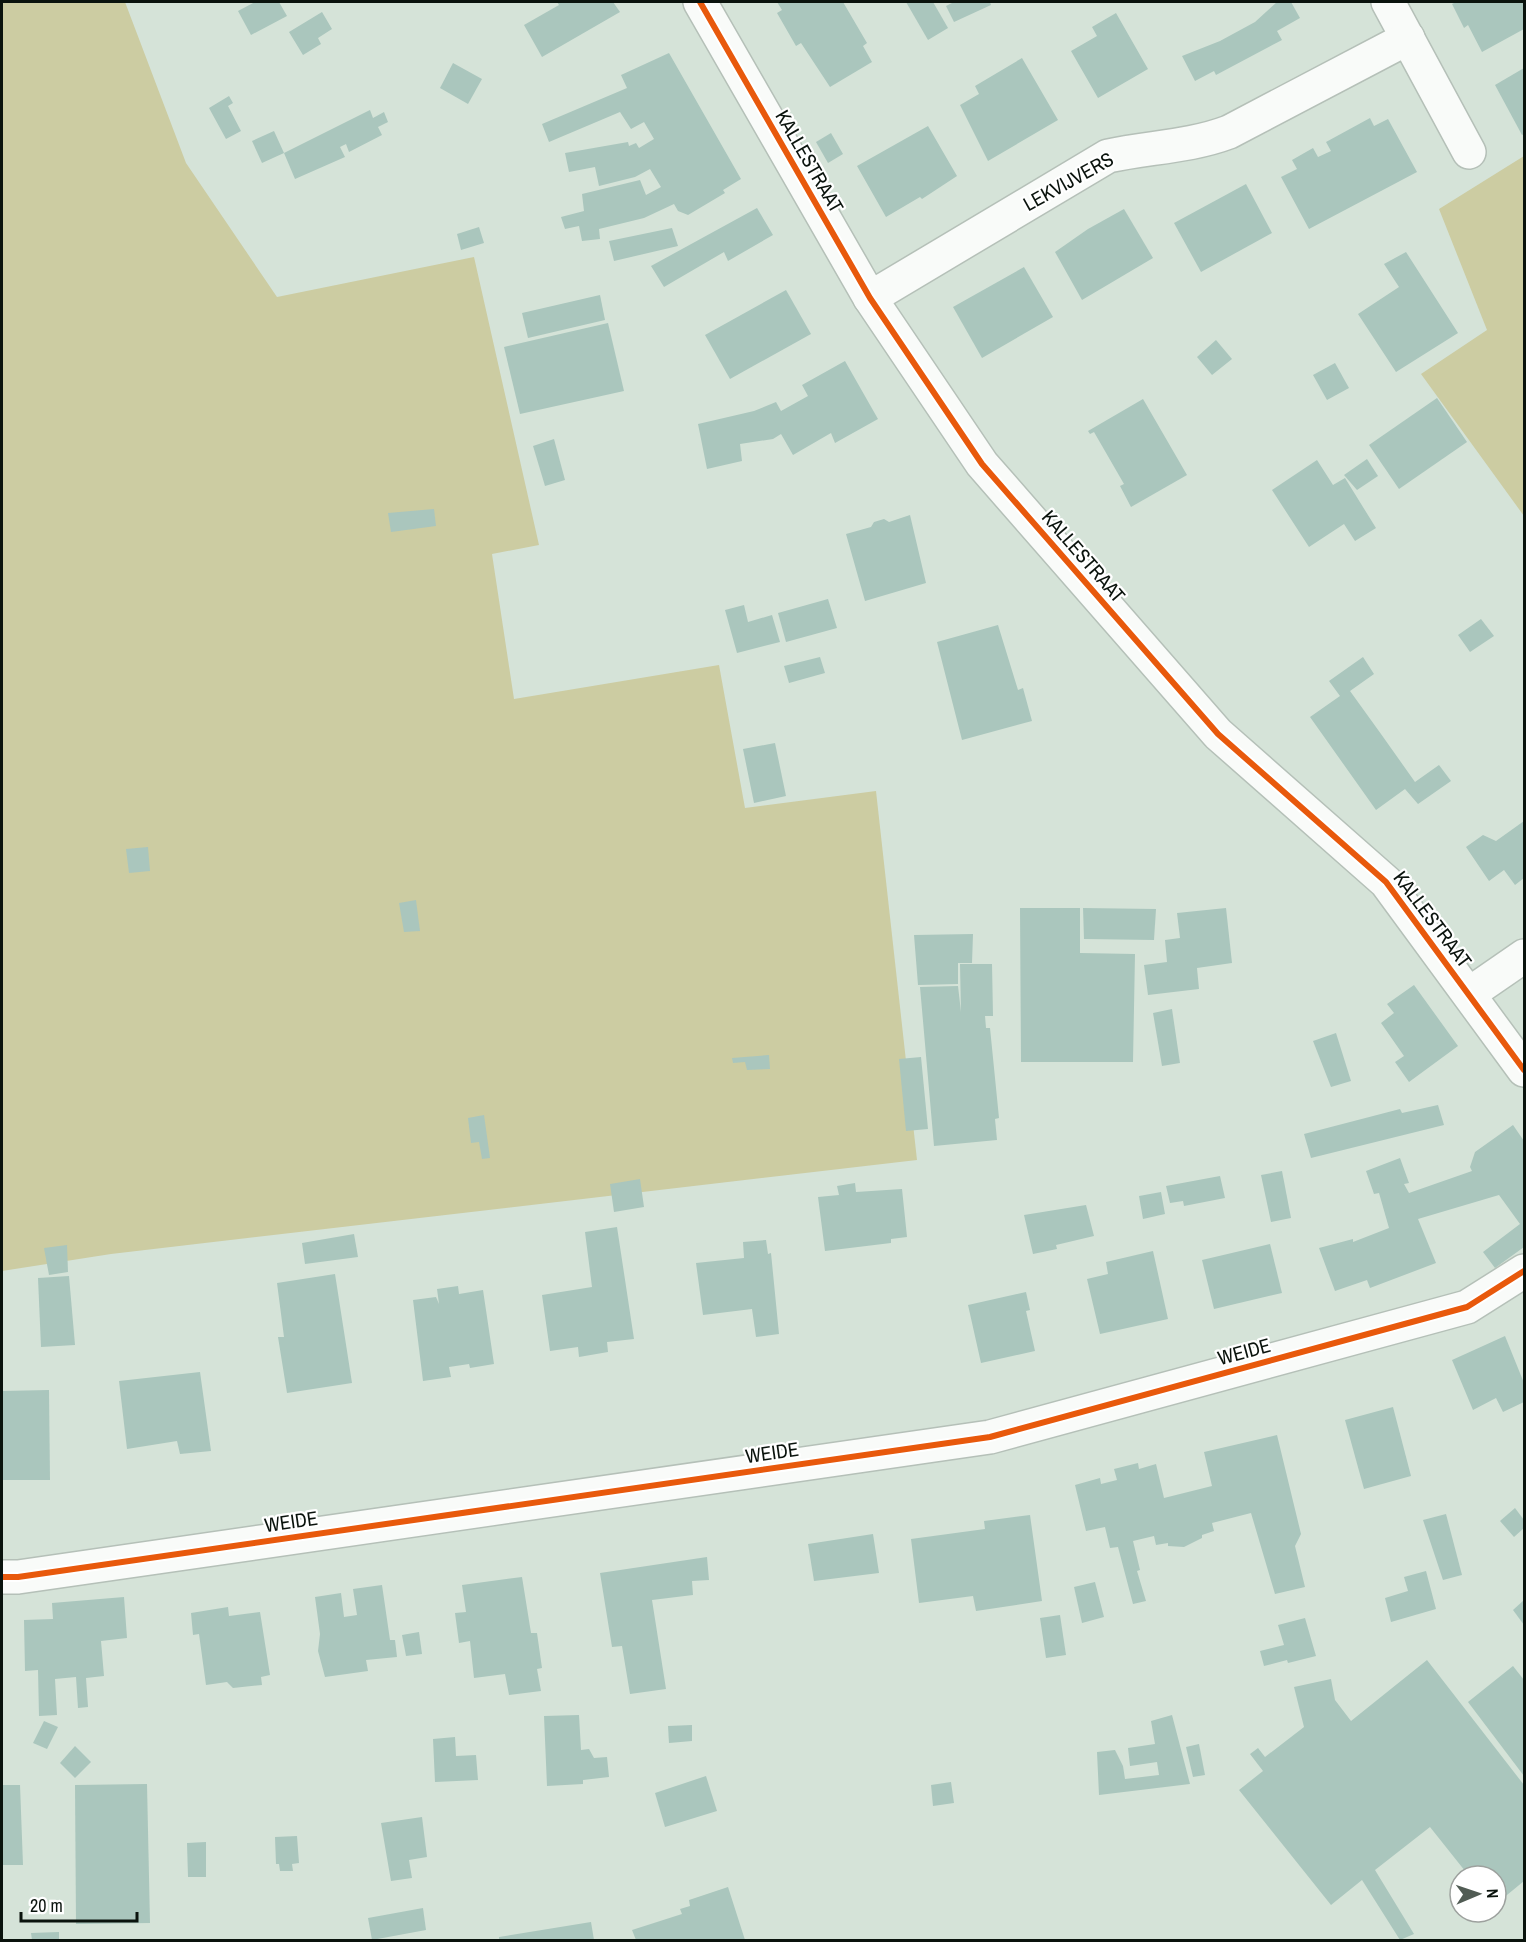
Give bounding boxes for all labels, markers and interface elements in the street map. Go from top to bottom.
street label: KALLESTRAAT [770,105,850,217]
street label: LEKVIJVERS [1018,145,1118,217]
street label: KALLESTRAAT [1036,504,1132,608]
street label: KALLESTRAAT [1388,865,1478,973]
street label: WEIDE [1215,1331,1273,1371]
street label: WEIDE [743,1435,801,1469]
street label: WEIDE [262,1504,320,1538]
north arrow [1448,1864,1508,1924]
scale bar [21,1885,136,1923]
text: N [1482,1888,1504,1899]
text: 20 m [30,1893,63,1918]

